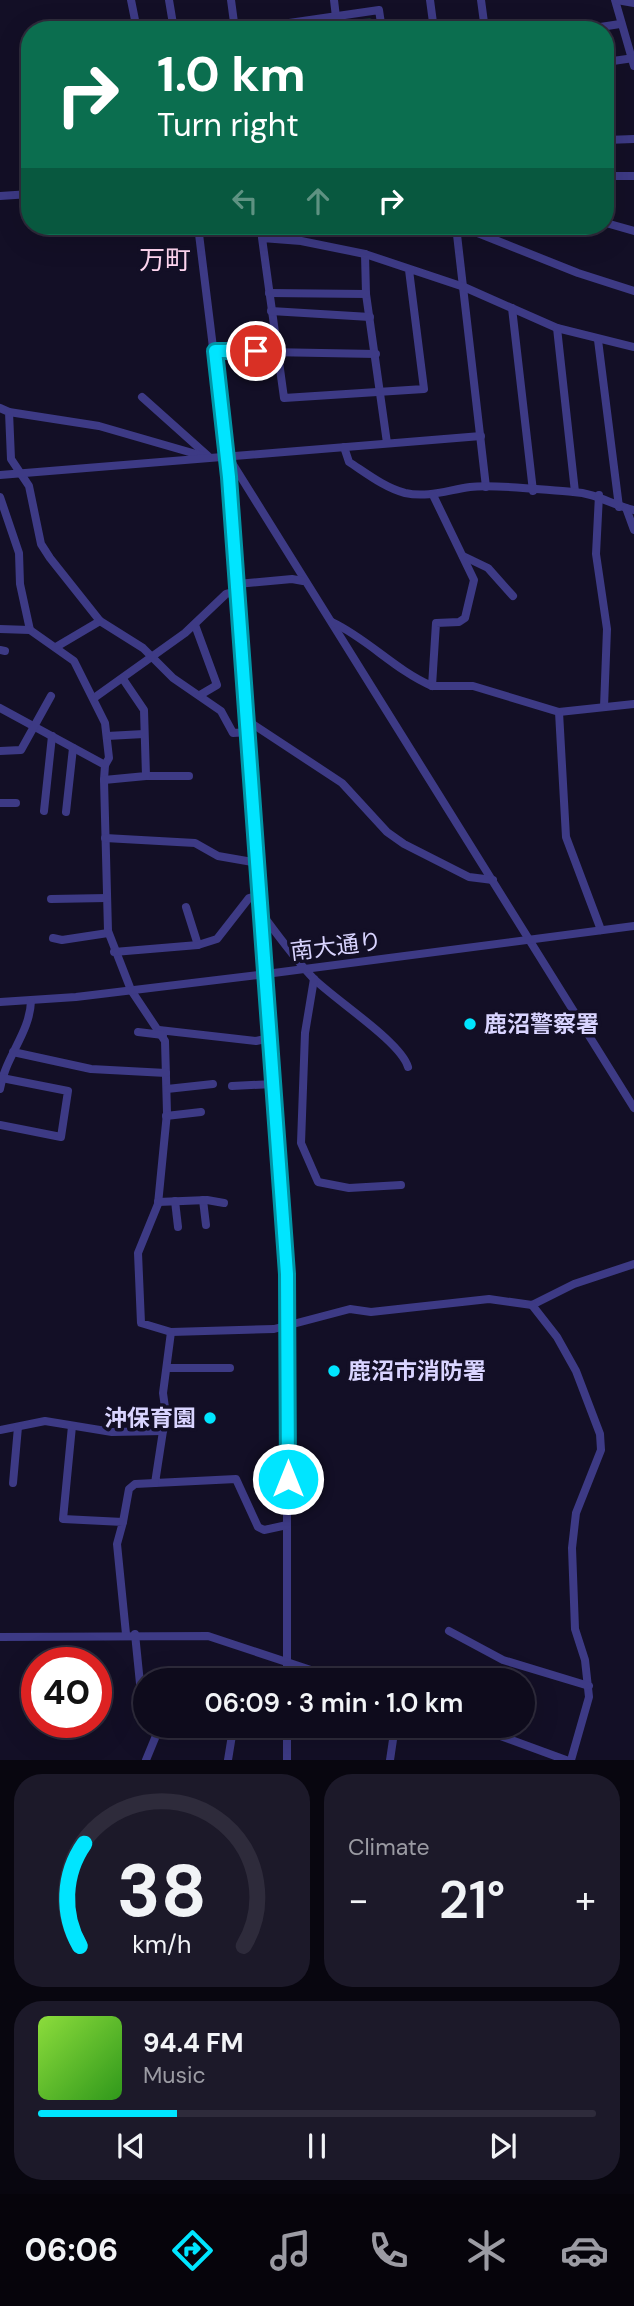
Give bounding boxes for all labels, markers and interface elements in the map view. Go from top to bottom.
text: 1.0 km [157,42,306,106]
icon: right [42,49,133,140]
text: Turn right [157,104,299,146]
icon: left [226,182,264,220]
icon: ahead [299,182,337,220]
icon: right [372,182,410,220]
district label: 万町 [139,243,191,277]
pin [226,321,286,381]
icon: arrive [237,332,275,370]
street label: 南大通り [289,926,383,966]
place label: 鹿沼警察署 [484,1009,599,1039]
marker: 鹿沼警察署 [462,1016,478,1032]
place label: 鹿沼市消防署 [348,1356,486,1386]
marker: 鹿沼市消防署 [326,1363,342,1379]
place label: 沖保育園 [104,1403,196,1433]
marker: 沖保育園 [202,1410,218,1426]
position arrow [251,1442,325,1516]
speed limit sign: 40 [21,1647,112,1738]
text: 06:09 · 3 min · 1.0 km [205,1686,463,1720]
text: Climate [348,1832,430,1862]
text: 38 [117,1845,207,1940]
text: 21° [439,1866,505,1934]
text: − [348,1875,369,1925]
text: + [575,1875,596,1925]
text: km/h [132,1928,192,1961]
text: 94.4 FM [143,2026,243,2060]
text: Music [143,2060,206,2090]
icon: previous [112,2127,150,2165]
icon: pause [298,2127,336,2165]
icon: next [484,2127,522,2165]
icon: directions [168,2226,217,2275]
icon: music [266,2226,315,2275]
icon: phone [364,2226,413,2275]
icon: climate [462,2226,511,2275]
icon: car [560,2226,609,2275]
text: 06:06 [25,2229,118,2271]

